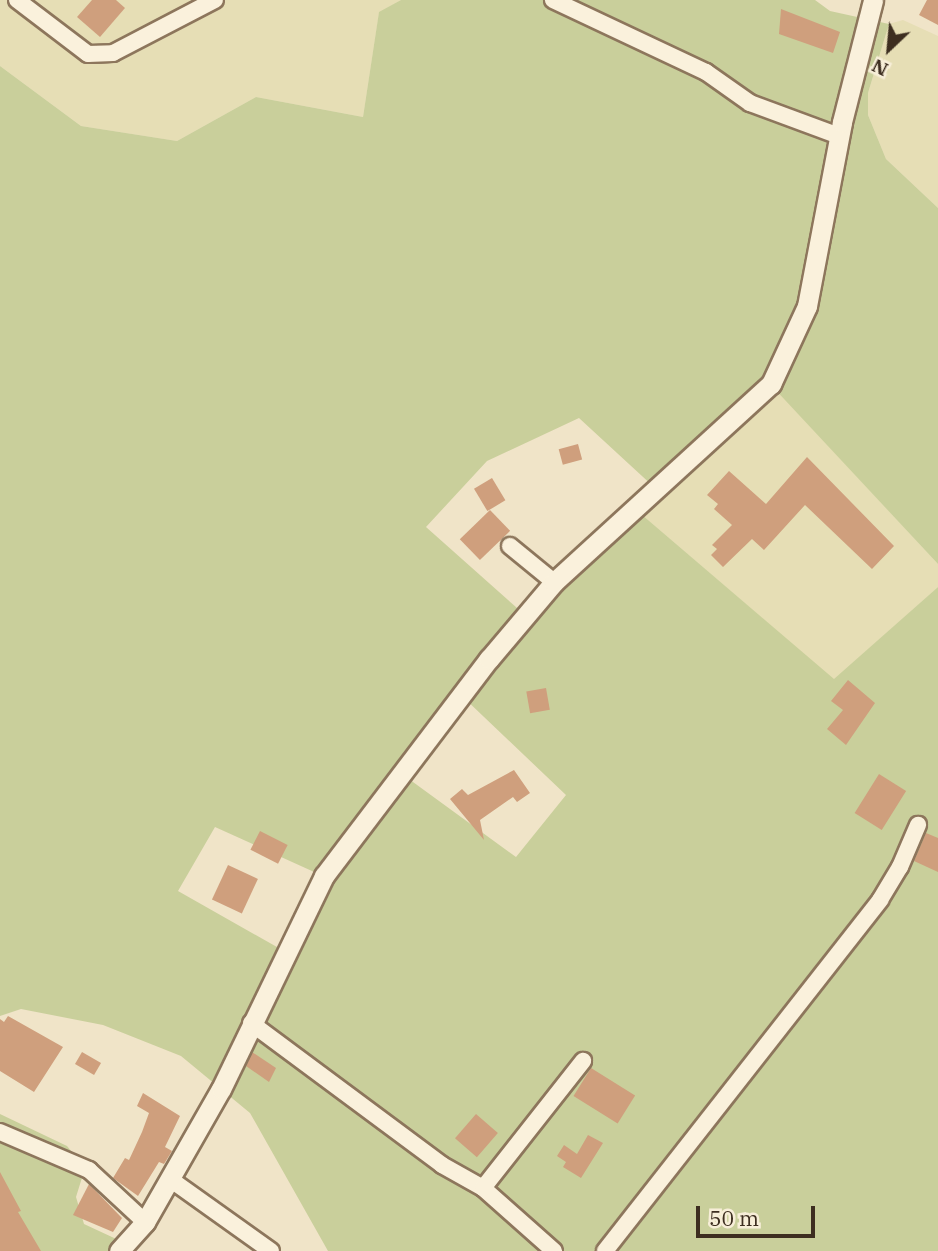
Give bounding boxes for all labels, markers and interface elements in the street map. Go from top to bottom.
north arrow [854,14,924,84]
text: N [868,54,892,82]
scale bar [700,1192,819,1236]
text: 50 m [709,1204,759,1232]

